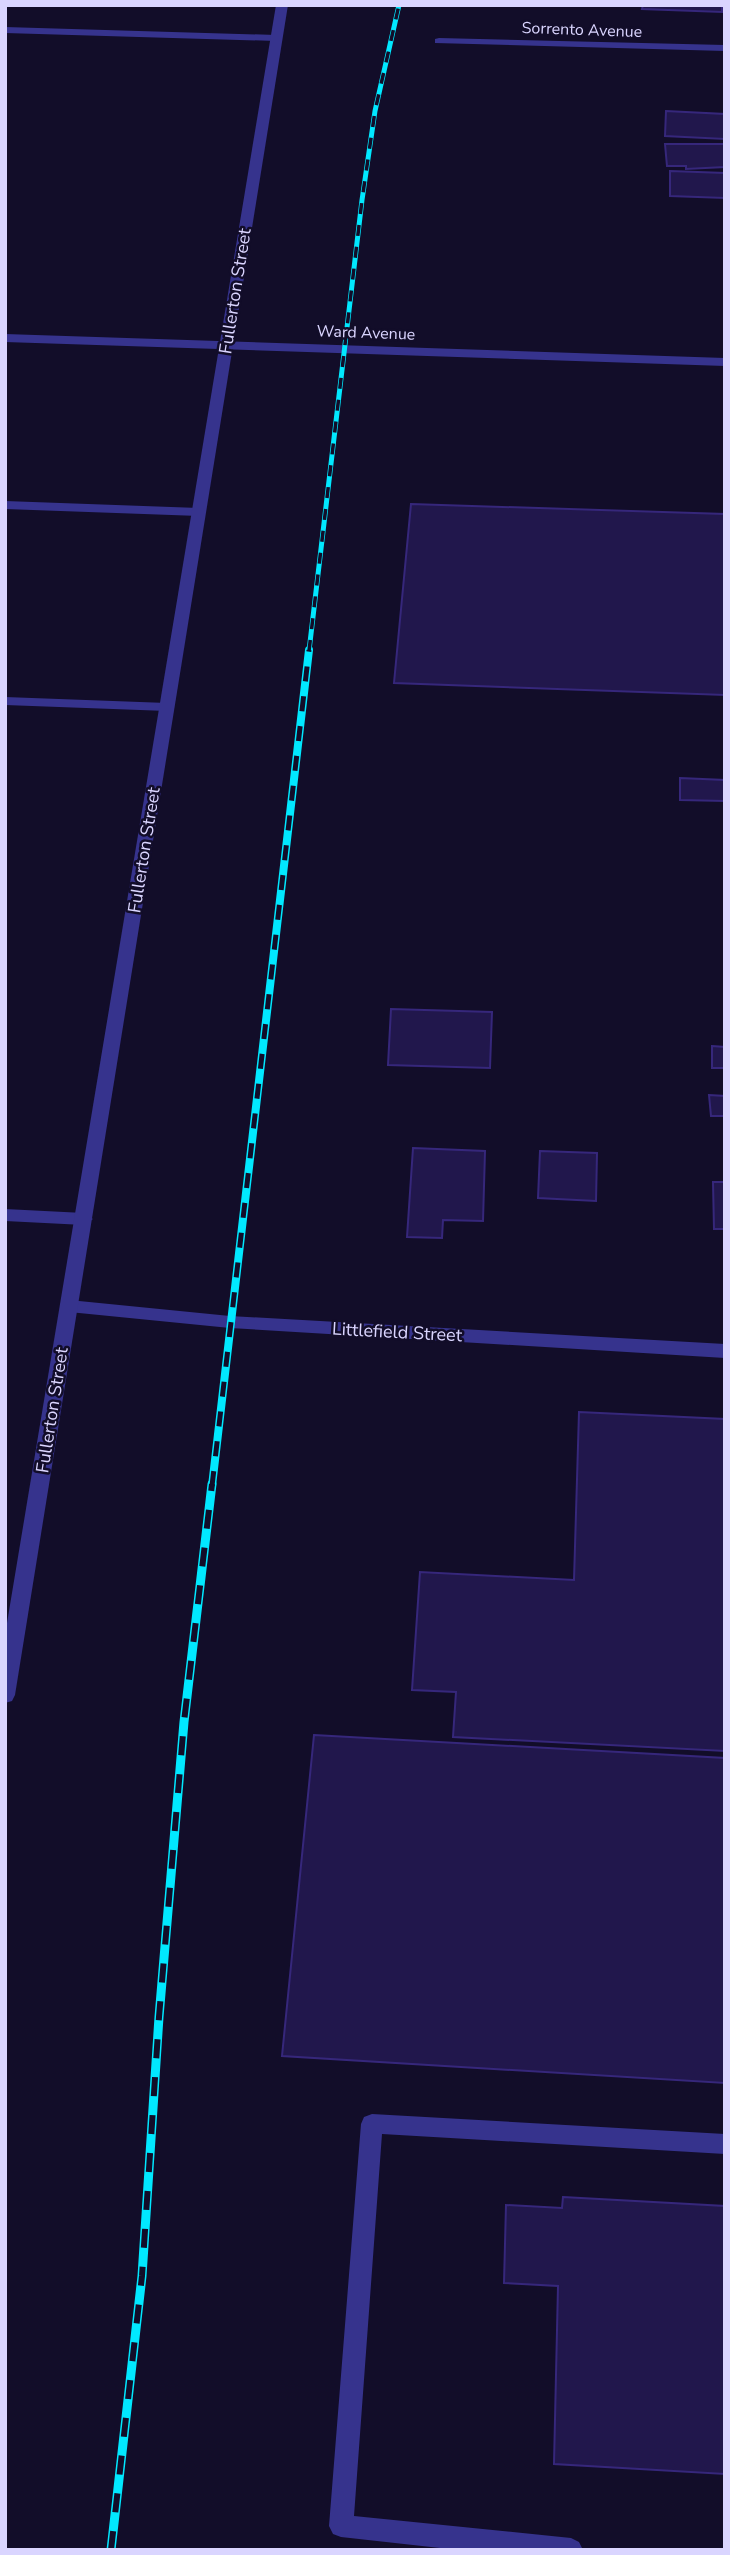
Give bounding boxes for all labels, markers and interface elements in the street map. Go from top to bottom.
street label: Sorrento Avenue [521,17,643,43]
street label: Fullerton Street [213,226,257,356]
street label: Ward Avenue [316,320,416,346]
street label: Fullerton Street [122,785,166,915]
street label: Littlefield Street [331,1317,463,1347]
street label: Fullerton Street [30,1345,74,1475]

